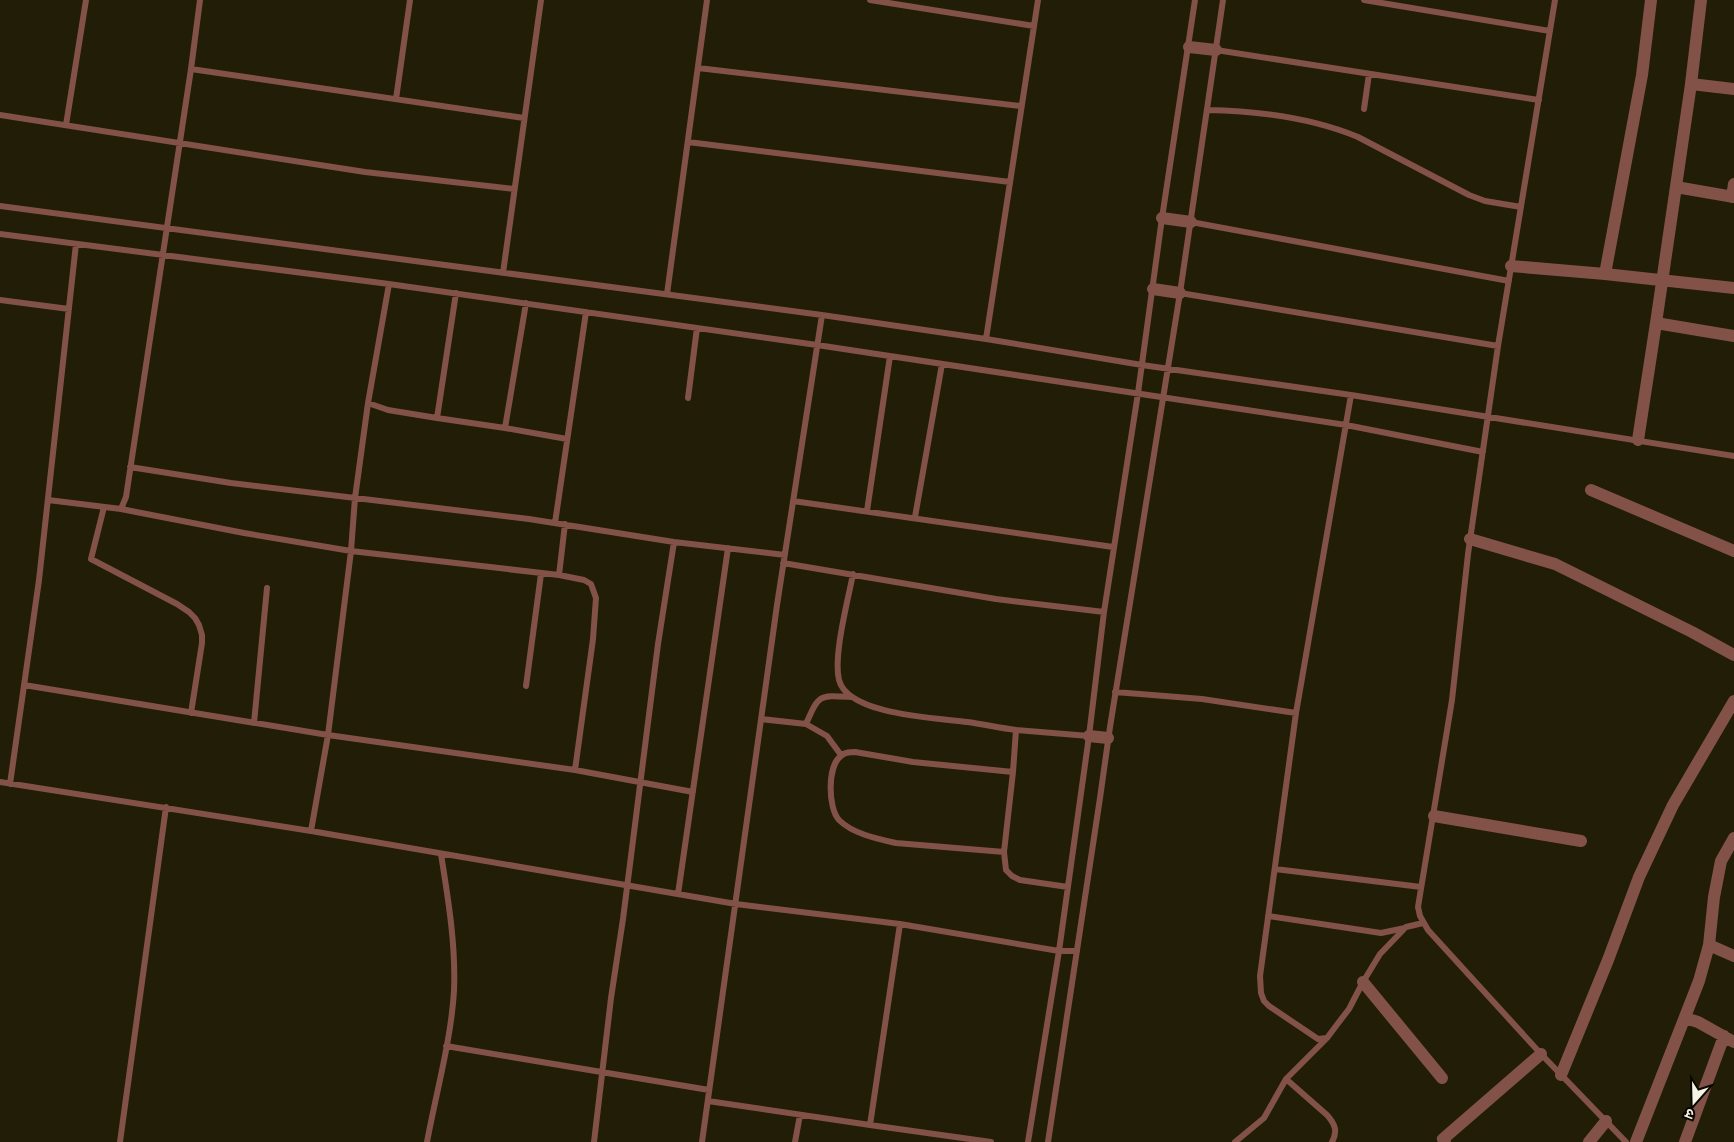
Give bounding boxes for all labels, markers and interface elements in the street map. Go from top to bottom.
north arrow [1669,1077,1719,1127]
text: उ [1682,1105,1696,1124]

